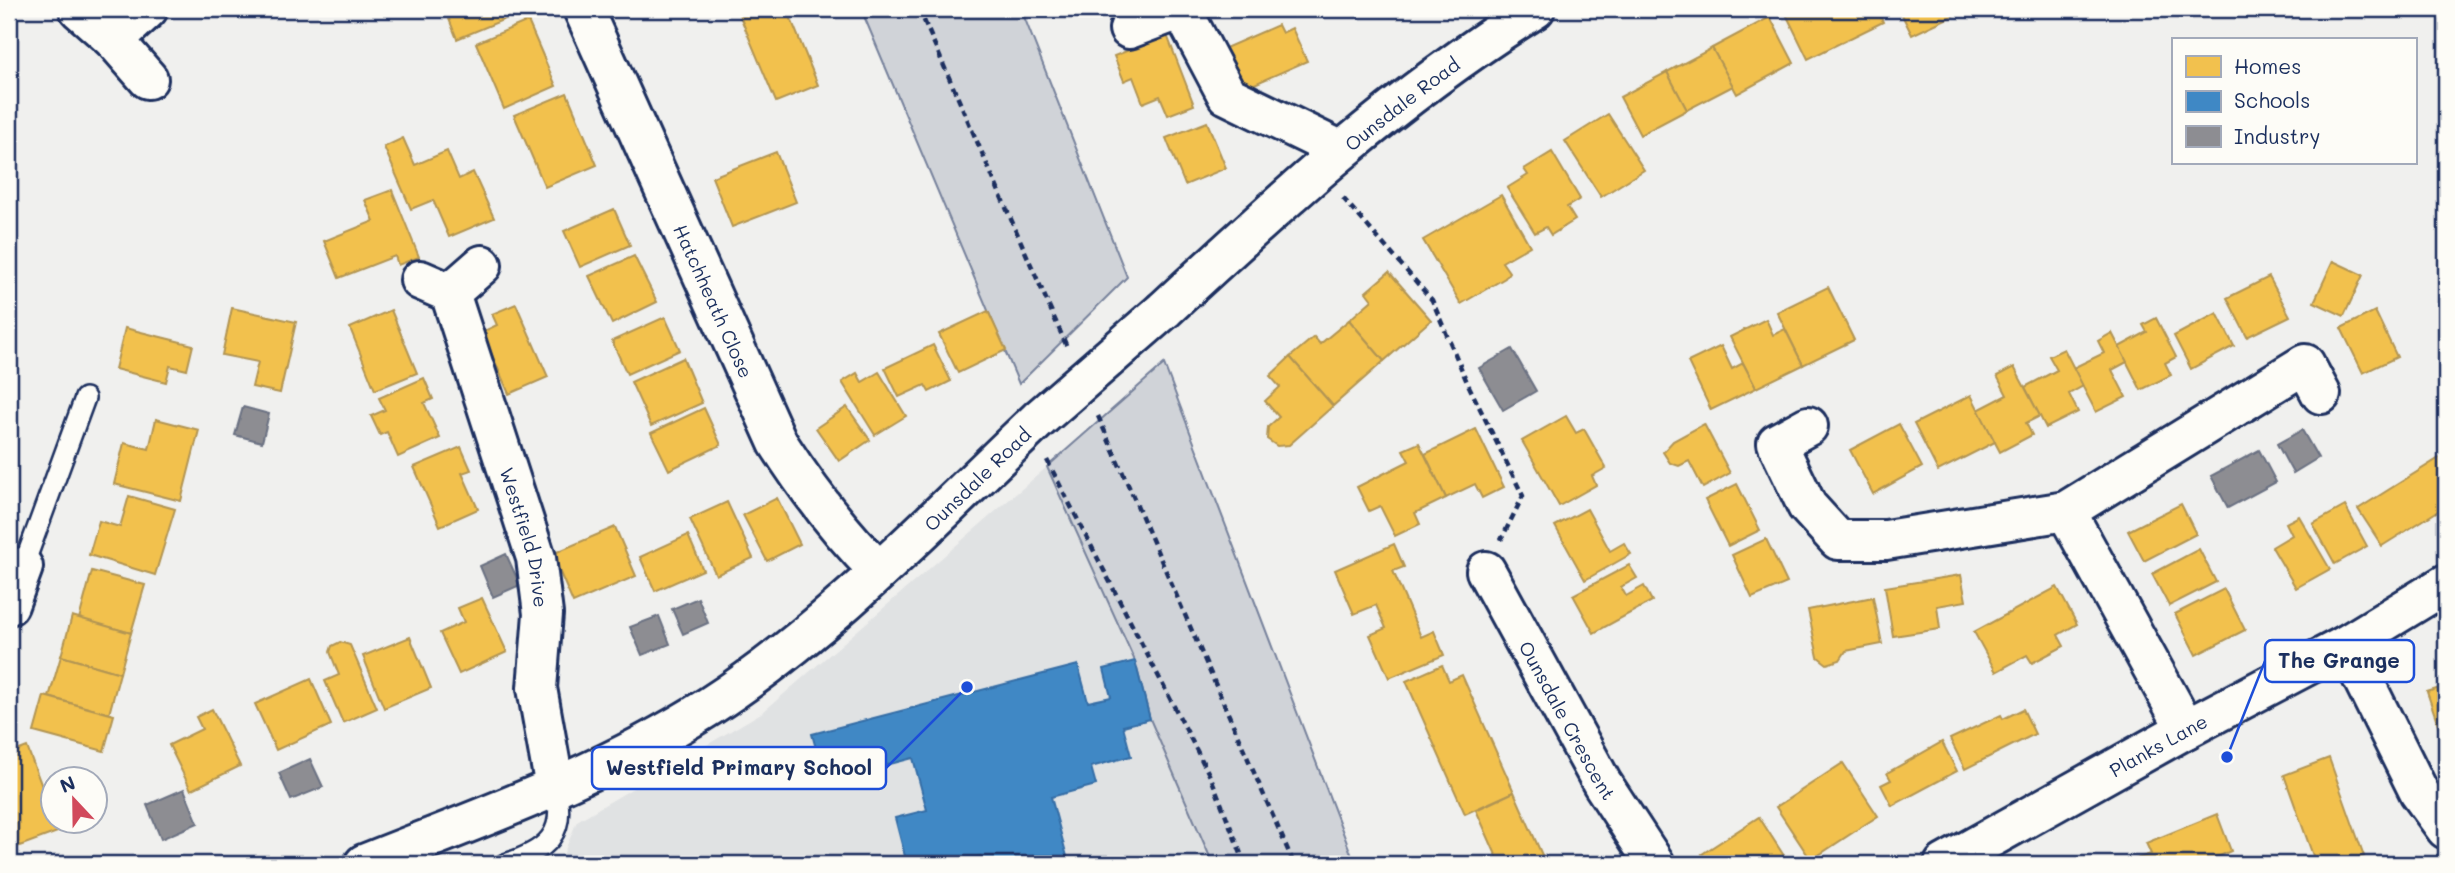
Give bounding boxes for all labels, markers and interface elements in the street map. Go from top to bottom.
legend [2172,38,2416,164]
street label: Ounsdale Road [1339,51,1464,156]
text: Homes [2234,52,2301,79]
text: Schools [2234,86,2310,113]
text: Industry [2234,122,2321,149]
street label: Hatchheath Close [669,220,760,382]
street label: Ounsdale Road [918,421,1036,536]
street label: Westfield Drive [495,464,555,609]
street label: Ounsdale Crescent [1514,636,1622,804]
callout: The Grange [2265,640,2414,682]
text: The Grange [2278,646,2400,673]
street label: Planks Lane [2105,708,2211,782]
callout: Westfield Primary School [592,747,886,789]
text: Westfield Primary School [606,753,872,781]
north arrow [38,764,108,834]
text: N [56,769,79,798]

